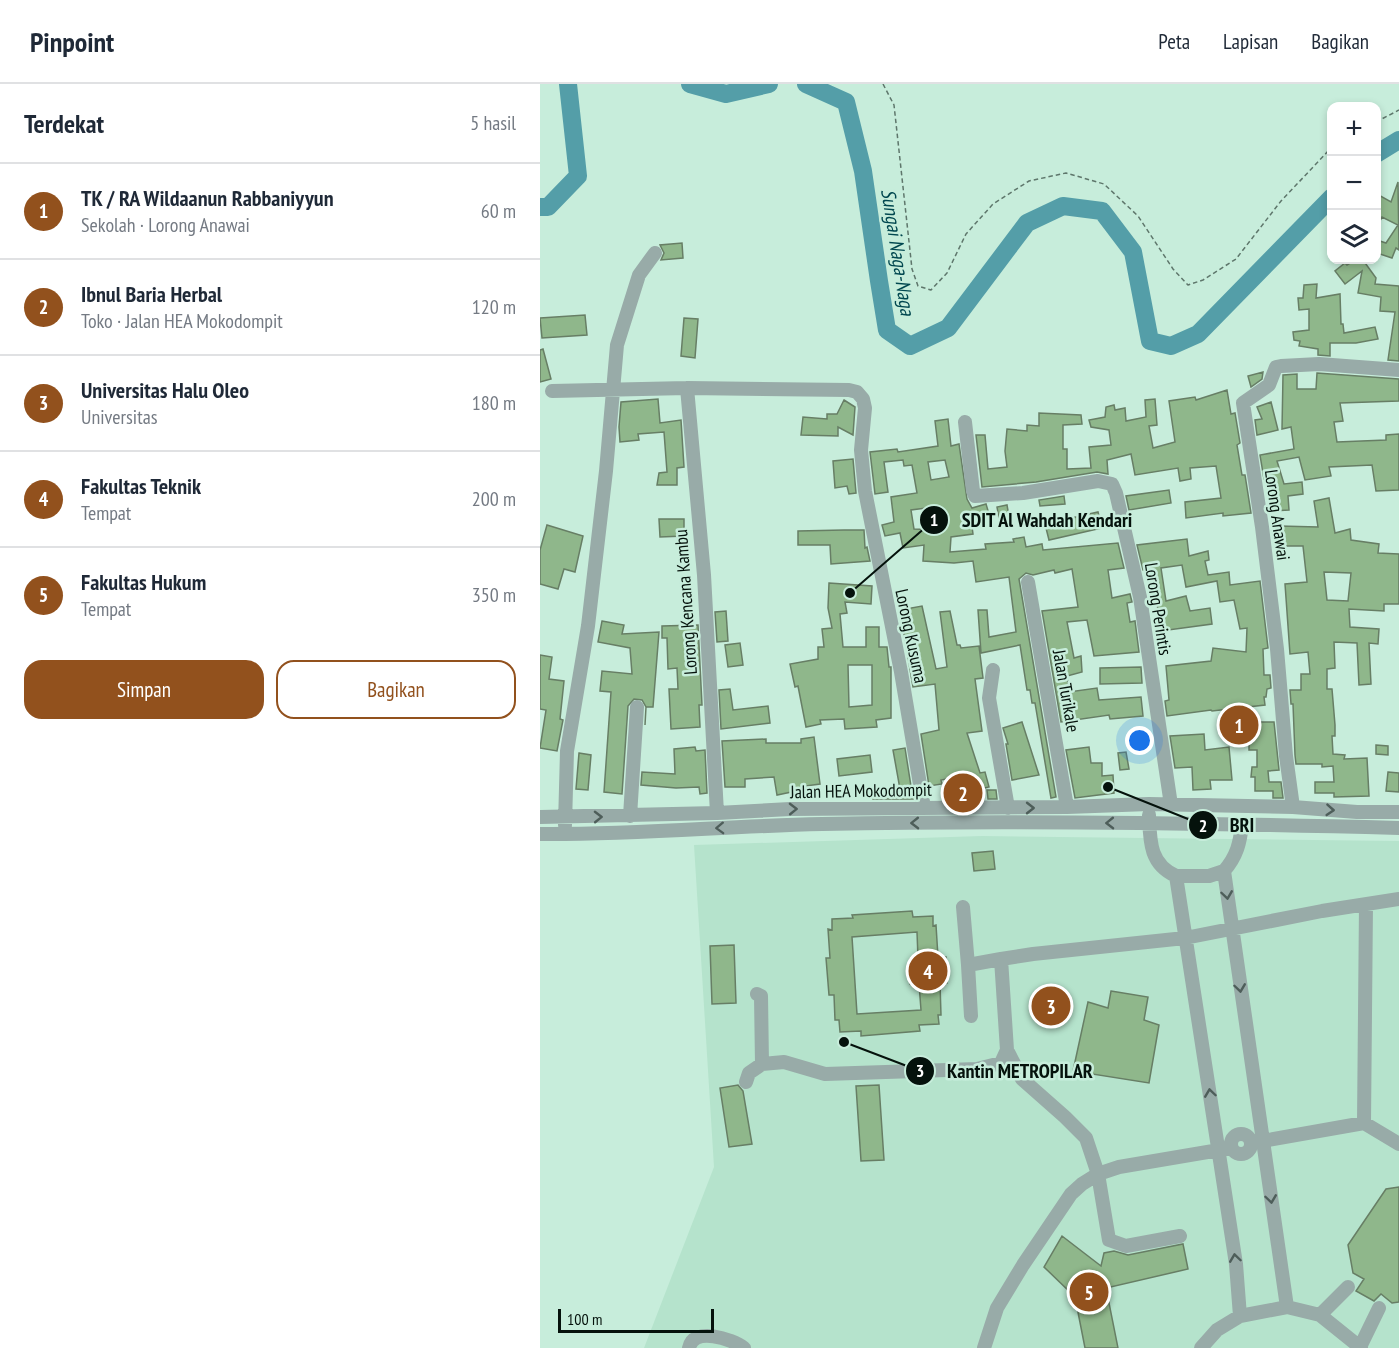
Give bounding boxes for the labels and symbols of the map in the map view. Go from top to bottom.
water label: Sungai Naga-Naga [875,187,921,318]
street label: Lorong Anawai [1260,468,1295,562]
callout: SDIT Al Wahdah Kendari [919,501,1145,539]
text: SDIT Al Wahdah Kendari [962,507,1132,533]
text: 1 [930,508,938,531]
street label: Lorong Kencana Kambu [669,529,702,676]
street label: Lorong Perintis [1140,561,1177,657]
street label: Lorong Kusuma [890,587,933,685]
street label: Jalan Turikale [1048,647,1085,734]
pin: 1 [1220,702,1258,748]
your location [1125,726,1154,755]
pin: 2 [944,770,982,816]
street label: Jalan HEA Mokodompit [789,778,932,803]
one-way arrow [1026,801,1035,814]
one-way arrow [789,803,798,816]
one-way arrow [1326,803,1335,816]
callout: BRI [1188,806,1266,844]
one-way arrow [594,811,603,823]
text: BRI [1230,812,1254,838]
text: 2 [1199,814,1207,837]
one-way arrow [1105,816,1114,829]
one-way arrow [910,817,919,829]
one-way arrow [715,822,724,835]
one-way arrow [1220,891,1233,900]
pin: 4 [908,948,948,994]
one-way arrow [1234,983,1246,992]
pin: 3 [1032,984,1070,1028]
callout: Kantin METROPILAR [905,1052,1105,1090]
text: Kantin METROPILAR [947,1058,1093,1084]
text: 3 [916,1059,924,1082]
one-way arrow [1204,1089,1216,1098]
one-way arrow [1264,1194,1276,1203]
one-way arrow [1229,1253,1241,1262]
pin: 5 [1070,1270,1108,1314]
scale bar [558,1306,714,1334]

